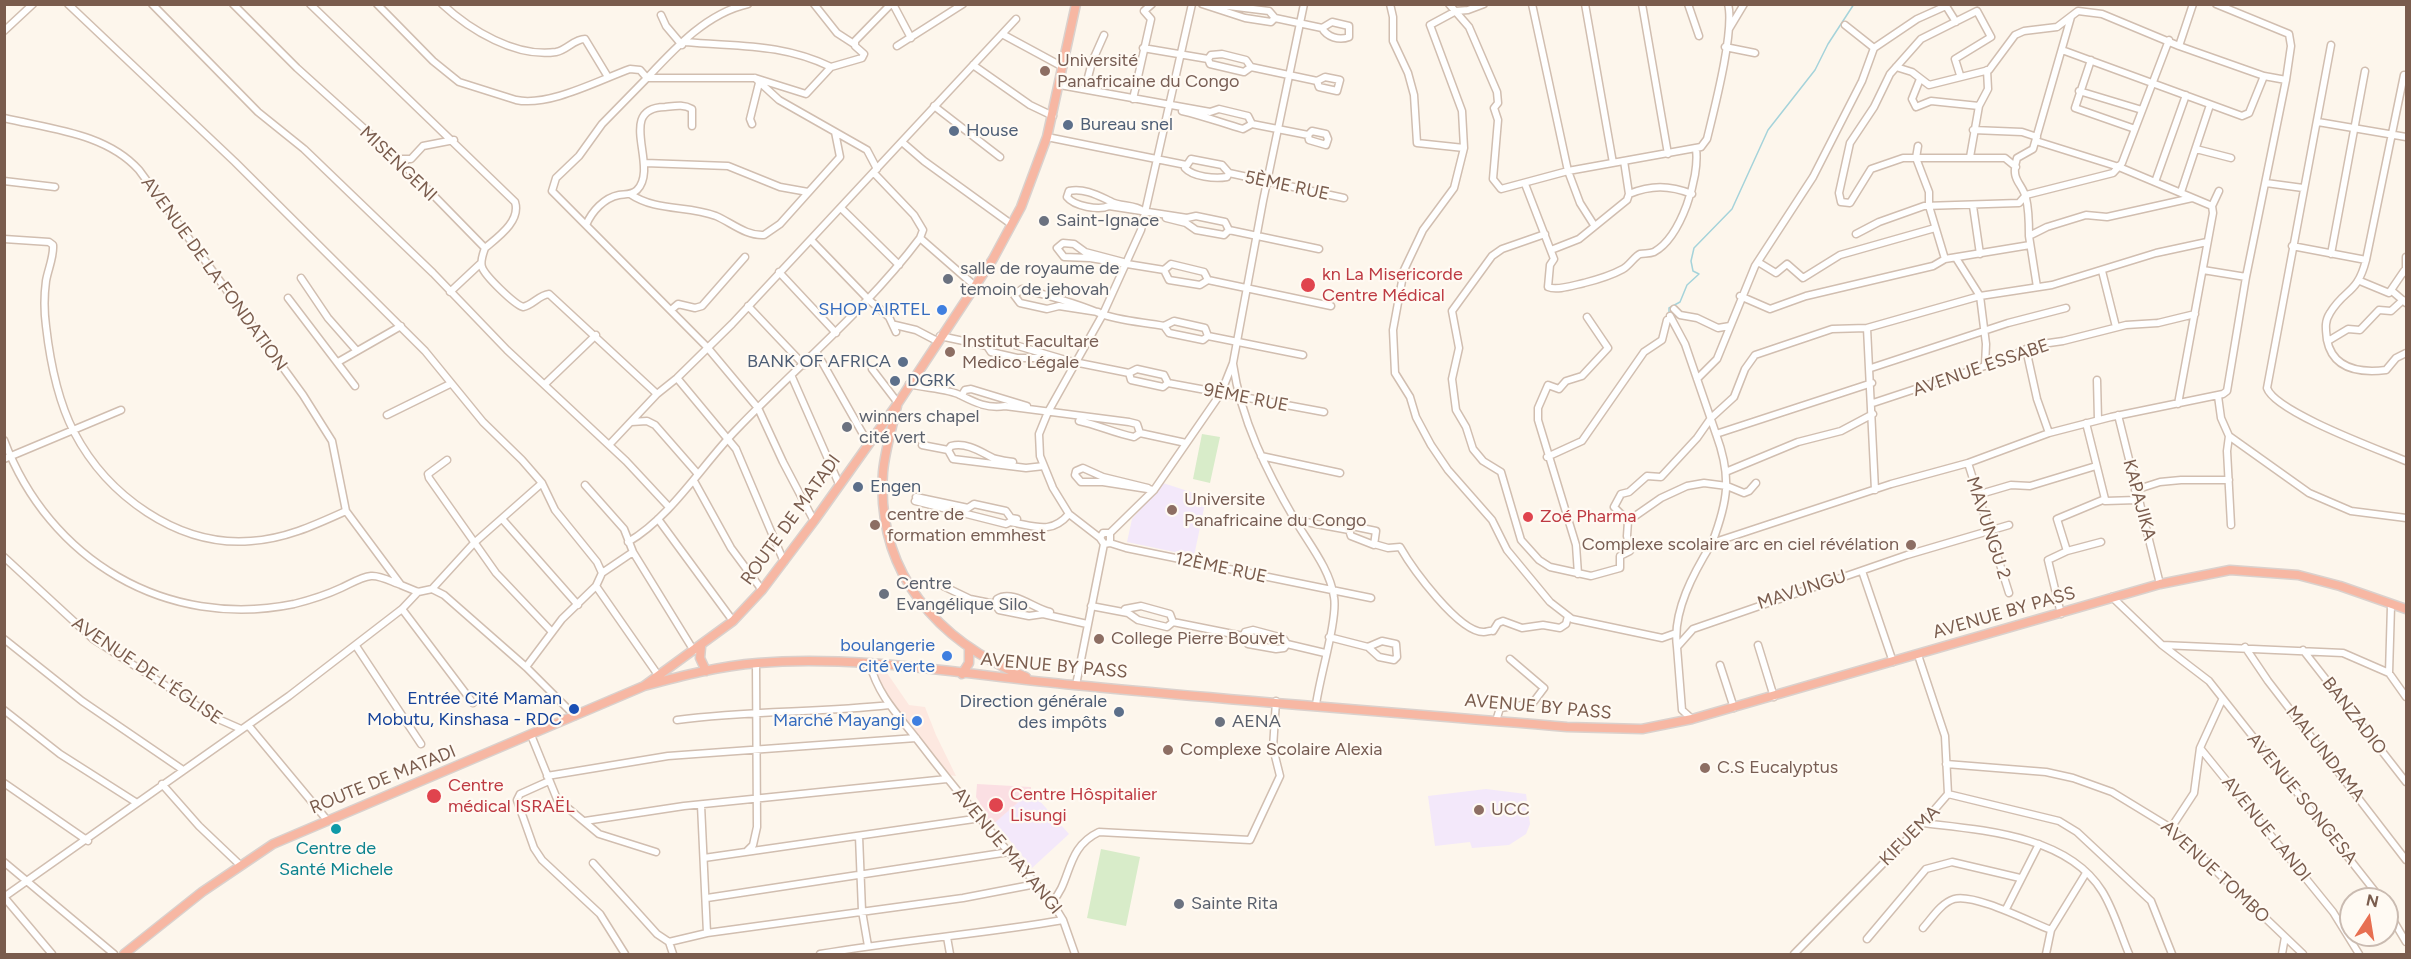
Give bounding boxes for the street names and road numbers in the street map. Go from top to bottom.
street label: MISENGENI [355,122,441,206]
street label: 5ÈME RUE [1243,166,1331,206]
street label: AVENUE DE LA FONDATION [136,173,292,375]
street label: AVENUE ESSABE [1910,335,2052,401]
street label: 9ÈME RUE [1202,379,1290,417]
street label: ROUTE DE MATADI [737,451,845,589]
street label: KAPAJIKA [2118,457,2160,543]
street label: MAVUNGU 2 [1961,474,2015,582]
street label: 12ÈME RUE [1173,548,1269,588]
street label: MAVUNGU [1755,565,1849,615]
street label: AVENUE BY PASS [1930,582,2078,644]
street label: AVENUE DE L'ÉGLISE [68,613,226,729]
street label: AVENUE BY PASS [980,649,1128,683]
street label: BANZADIO [2317,673,2391,759]
street label: AVENUE BY PASS [1464,690,1612,724]
street label: MALUNDAMA [2281,702,2369,806]
street label: AVENUE SONGESA [2242,729,2362,869]
street label: ROUTE DE MATADI [307,741,459,819]
street label: AVENUE LANDI [2217,772,2315,886]
street label: AVENUE MAYANGI [948,783,1066,919]
street label: KIFUEMA [1875,801,1945,871]
street label: AVENUE TOMBO [2156,816,2274,928]

